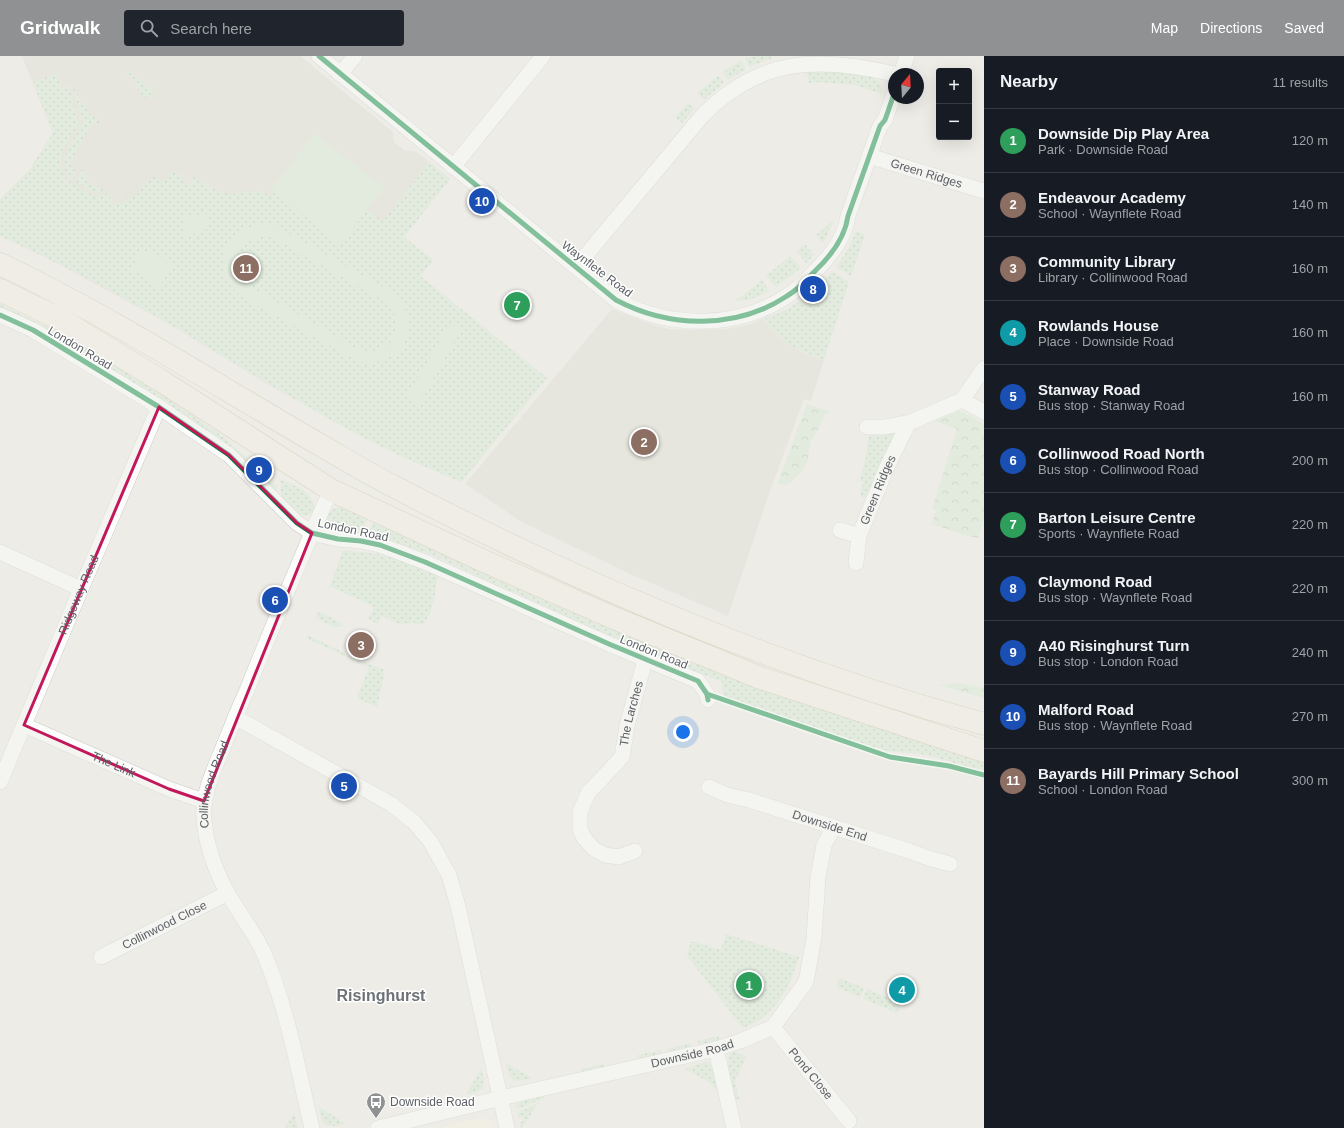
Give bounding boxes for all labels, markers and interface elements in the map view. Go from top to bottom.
search box [124,10,404,46]
text: Gridwalk [20,17,100,38]
icon: search [138,17,160,39]
text: Search here [170,20,252,37]
text: Map [1151,20,1178,36]
text: Directions [1200,20,1262,36]
text: Saved [1284,20,1324,36]
north arrow [888,68,924,104]
map controls [936,68,972,140]
button: + [936,68,972,104]
text: Nearby [1000,72,1058,91]
text: 11 results [1273,75,1328,90]
button: − [936,104,972,140]
text: Downside Dip Play Area [1038,125,1209,142]
text: 1 [1009,133,1017,148]
text: 120 m [1292,133,1328,148]
text: Park · Downside Road [1038,142,1168,157]
street label: Green Ridges [889,156,964,191]
pin: 10 [469,186,495,216]
text: Endeavour Academy [1038,189,1186,206]
text: 2 [1009,197,1017,212]
text: 140 m [1292,197,1328,212]
text: School · Waynflete Road [1038,206,1181,221]
street label: Waynflete Road [559,238,635,300]
pin: 11 [233,253,259,283]
text: Community Library [1038,253,1176,270]
text: 3 [1009,261,1017,276]
text: 160 m [1292,261,1328,276]
text: Library · Collinwood Road [1038,270,1188,285]
pin: 8 [800,274,826,304]
pin: 7 [504,290,530,320]
text: Rowlands House [1038,317,1159,334]
street label: London Road [46,323,114,373]
text: 4 [1009,325,1017,340]
text: 160 m [1292,325,1328,340]
text: Place · Downside Road [1038,334,1174,349]
text: Stanway Road [1038,381,1141,398]
text: 5 [1009,389,1017,404]
text: 160 m [1292,389,1328,404]
text: Bus stop · Stanway Road [1038,398,1185,413]
pin: 2 [631,427,657,457]
text: Collinwood Road North [1038,445,1205,462]
street label: Green Ridges [857,453,899,527]
text: 6 [1009,453,1017,468]
text: 200 m [1292,453,1328,468]
pin: 9 [246,455,272,485]
text: Bus stop · Collinwood Road [1038,462,1198,477]
text: Barton Leisure Centre [1038,509,1196,526]
street label: London Road [316,516,390,544]
text: 7 [1009,517,1017,532]
text: 220 m [1292,517,1328,532]
text: Sports · Waynflete Road [1038,526,1179,541]
street label: Ridgeway Road [56,553,102,637]
text: Claymond Road [1038,573,1152,590]
text: 8 [1009,581,1017,596]
text: 220 m [1292,581,1328,596]
pin: 6 [262,585,288,615]
text: Bus stop · Waynflete Road [1038,590,1192,605]
pin: 3 [348,630,374,660]
street label: London Road [618,632,690,672]
text: A40 Risinghurst Turn [1038,637,1189,654]
text: 9 [1009,645,1017,660]
text: 240 m [1292,645,1328,660]
text: Bus stop · London Road [1038,654,1178,669]
street label: The Larches [617,679,646,747]
text: Malford Road [1038,701,1134,718]
text: 10 [1006,709,1020,724]
text: 270 m [1292,709,1328,724]
text: Bus stop · Waynflete Road [1038,718,1192,733]
your location [673,722,693,742]
street label: Collinwood Road [197,739,232,829]
street label: The Link [90,749,138,781]
text: Bayards Hill Primary School [1038,765,1239,782]
pin: 5 [331,771,357,801]
text: 11 [1006,773,1020,788]
text: 300 m [1292,773,1328,788]
text: School · London Road [1038,782,1167,797]
street label: Downside End [791,807,869,844]
street label: Collinwood Close [120,898,209,952]
pin: 1 [736,970,762,1000]
pin: 4 [889,975,915,1005]
district label: Risinghurst [337,987,426,1004]
street label: Downside Road [650,1037,736,1071]
street label: Pond Close [786,1045,836,1102]
bus stop icon: Downside Road [365,1091,387,1119]
place label: Downside Road [390,1095,475,1109]

